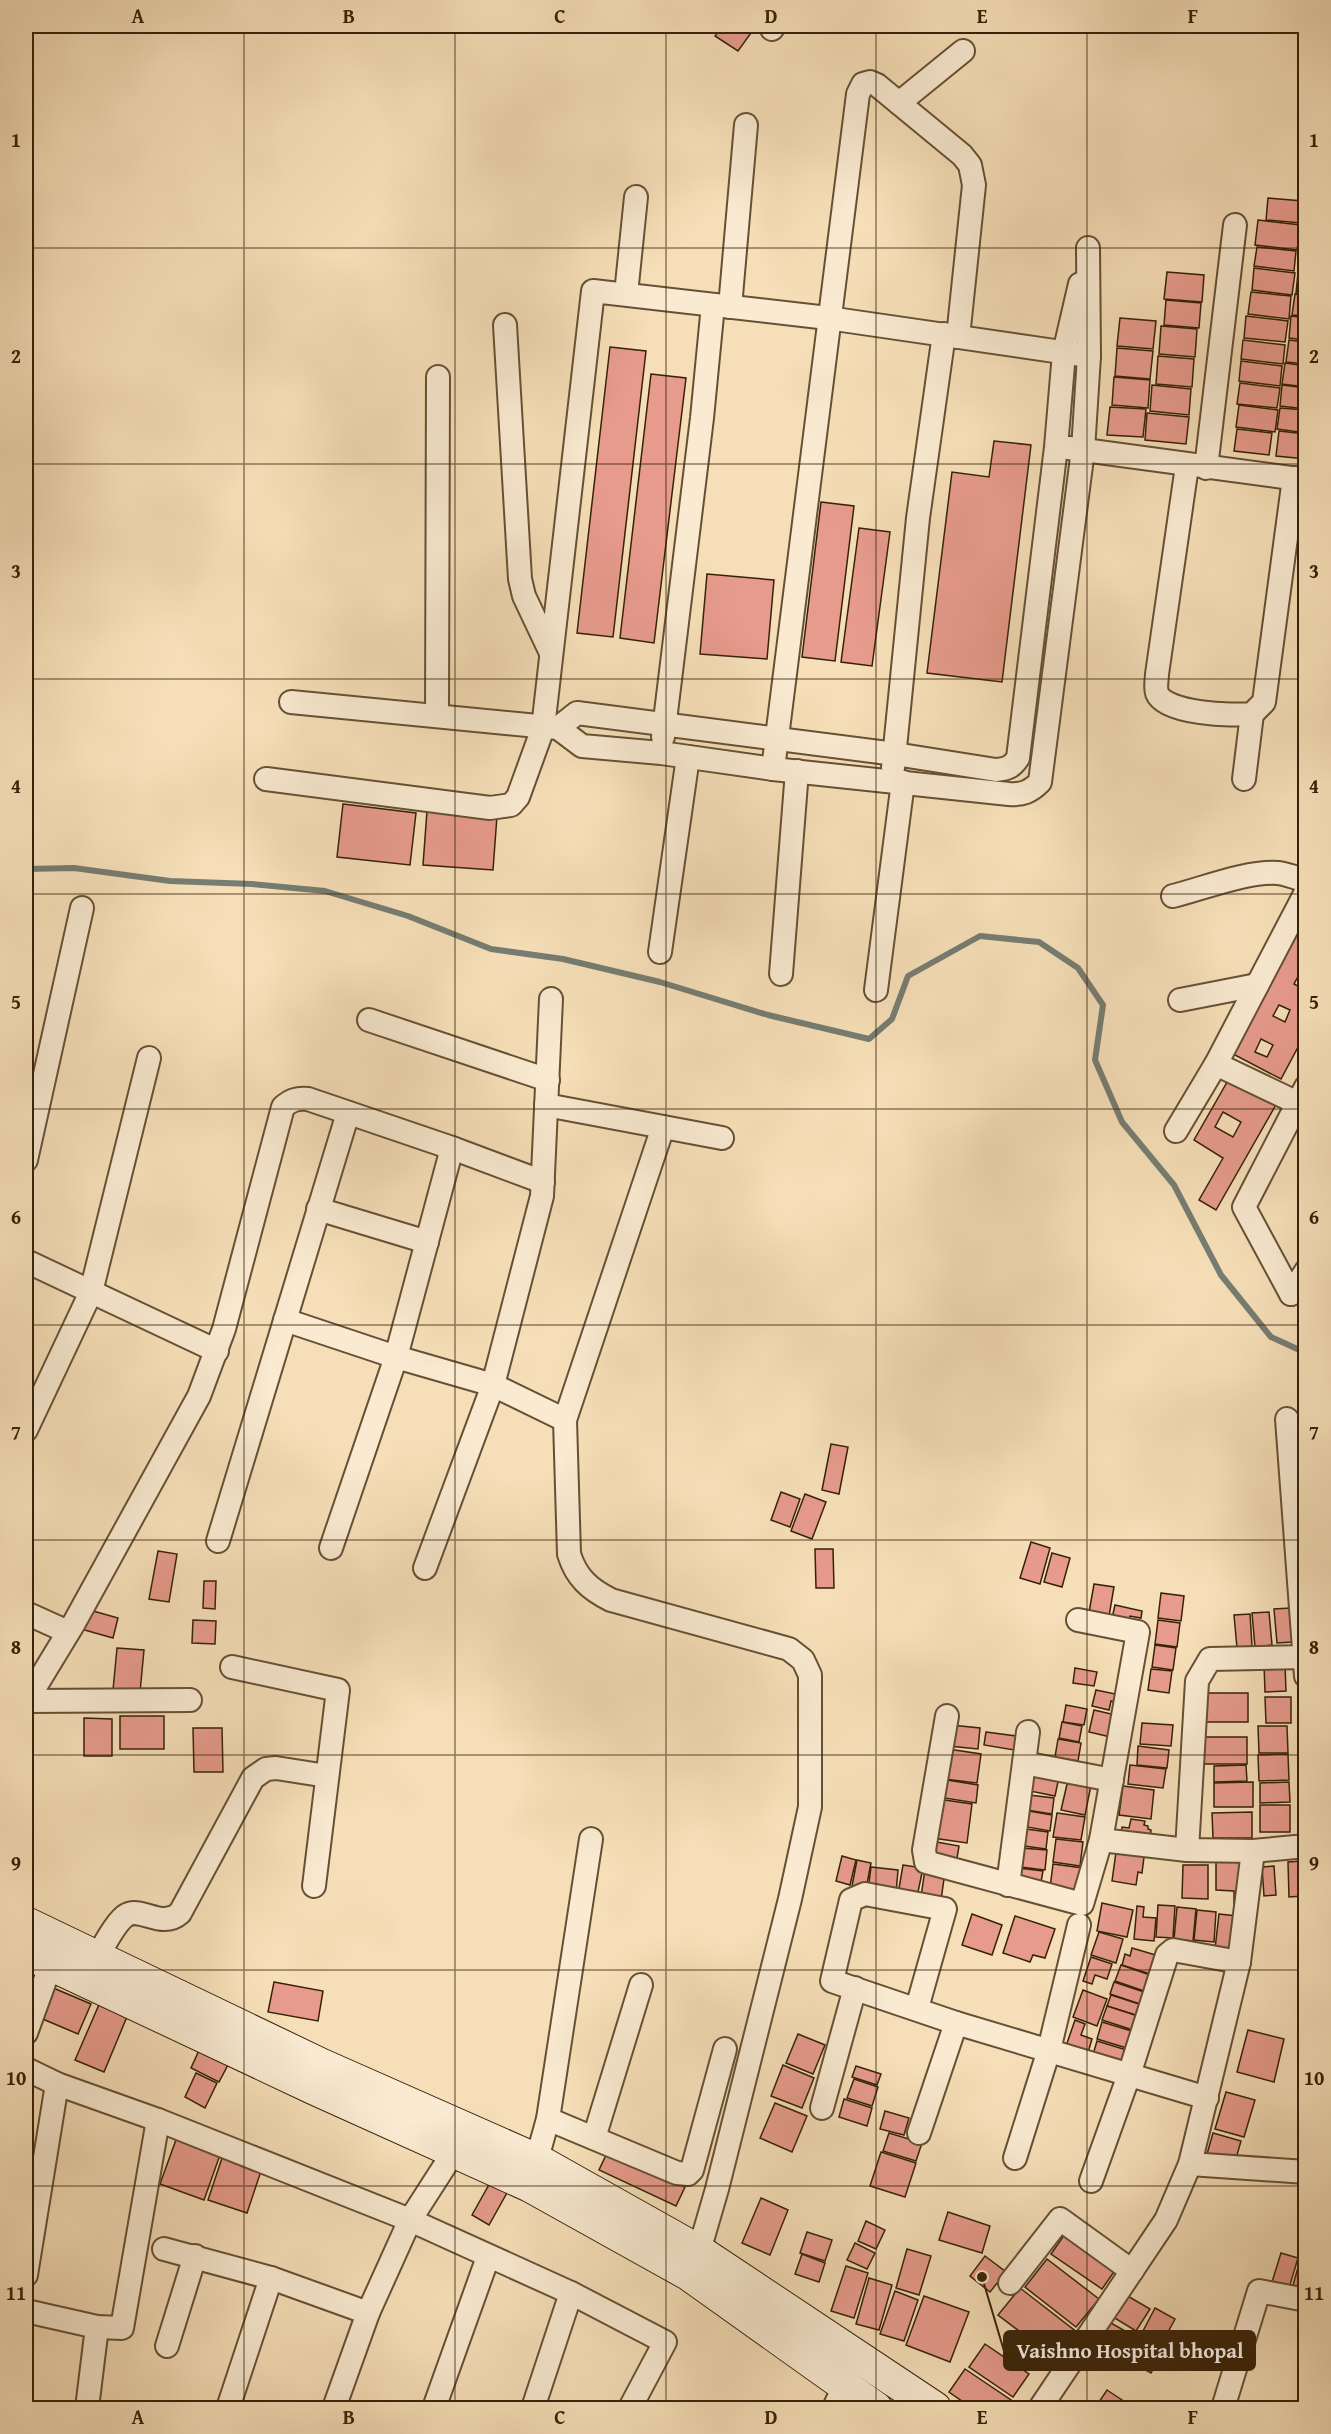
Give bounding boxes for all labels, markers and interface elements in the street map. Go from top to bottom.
text: A [132,1,145,30]
text: B [343,1,355,30]
text: C [554,1,566,30]
text: D [764,1,778,30]
text: E [977,1,988,30]
text: F [1188,1,1198,30]
text: 1 [11,125,21,154]
text: 1 [1309,125,1319,154]
text: 2 [11,341,21,370]
text: 2 [1309,341,1319,370]
text: 3 [11,556,21,585]
text: 3 [1309,556,1319,585]
text: 4 [11,771,21,800]
text: 4 [1309,771,1319,800]
text: 5 [11,987,21,1016]
text: 5 [1309,987,1319,1016]
text: 6 [11,1202,21,1231]
text: 6 [1309,1202,1319,1231]
text: 7 [11,1417,21,1446]
text: 7 [1309,1417,1319,1446]
text: 8 [11,1632,21,1661]
text: 8 [1309,1632,1319,1661]
text: 9 [11,1848,21,1877]
text: 9 [1309,1848,1319,1877]
text: 10 [6,2063,26,2092]
text: 10 [1304,2063,1324,2092]
text: 11 [6,2278,26,2307]
text: 11 [1304,2278,1324,2307]
callout: Vaishno Hospital bhopal [1004,2331,1255,2370]
text: Vaishno Hospital bhopal [1016,2335,1244,2366]
text: A [132,2402,145,2431]
text: B [343,2402,355,2431]
text: C [554,2402,566,2431]
text: D [764,2402,778,2431]
text: E [977,2402,988,2431]
text: F [1188,2402,1198,2431]

